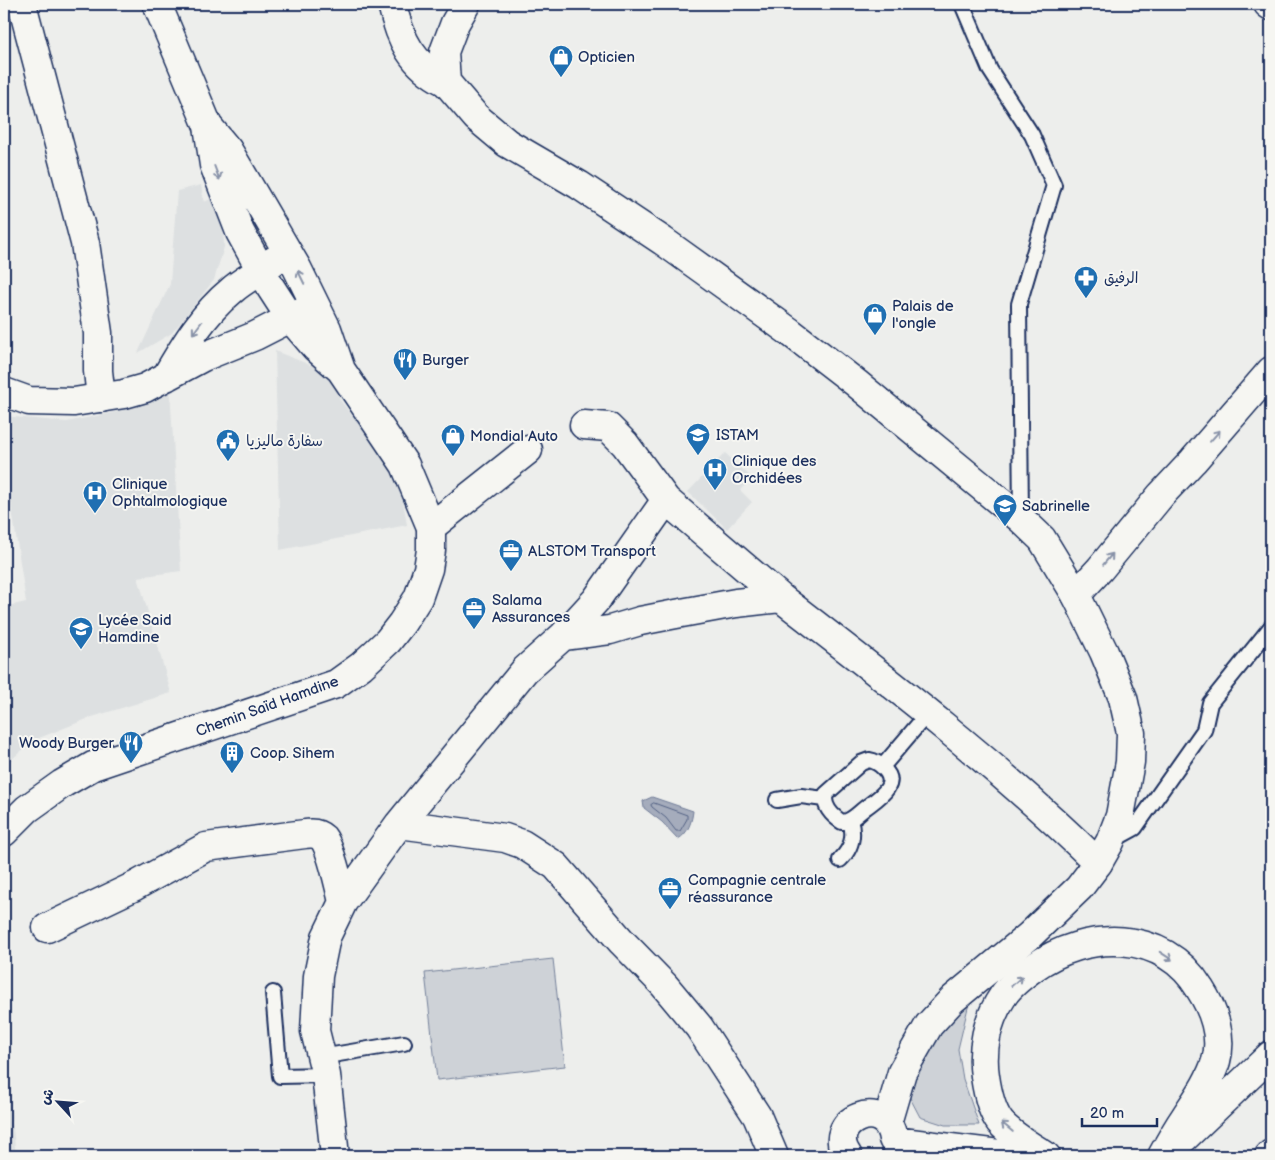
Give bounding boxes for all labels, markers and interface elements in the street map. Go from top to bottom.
shop icon: Opticien [548,44,574,78]
place label: Opticien [578,48,635,67]
one-way arrow [214,166,223,181]
pharmacy icon: الرفيق [1073,265,1099,299]
place label: الرفيق [1104,269,1138,288]
one-way arrow [296,270,305,285]
place label: Palais de l'ongle [892,297,954,333]
shop icon: Palais de l'ongle [862,302,888,336]
one-way arrow [192,321,202,335]
restaurant icon: Burger [392,347,418,381]
place label: Burger [422,351,469,370]
school or university icon: ISTAM [685,422,711,456]
shop icon: Mondial Auto [440,423,466,457]
place label: ISTAM [716,426,759,445]
place label: Mondial Auto [470,427,558,446]
public building icon: سفارة ماليزيا [215,428,241,462]
one-way arrow [1210,430,1221,443]
place label: سفارة ماليزيا [246,432,323,451]
place label: Clinique des Orchidées [732,452,817,488]
hospital icon: Clinique des Orchidées [702,457,728,491]
place label: Clinique Ophtalmologique [112,475,227,511]
hospital icon: Clinique Ophtalmologique [82,480,108,514]
school or university icon: Sabrinelle [992,493,1018,527]
place label: Sabrinelle [1022,497,1090,516]
office icon: ALSTOM Transport [498,538,524,572]
place label: ALSTOM Transport [528,542,656,561]
one-way arrow [1103,552,1114,565]
place label: Salama Assurances [492,591,571,627]
office icon: Salama Assurances [461,596,487,630]
place label: Lycée Said Hamdine [98,611,172,647]
school or university icon: Lycée Said Hamdine [68,616,94,650]
street label: Chemin Saïd Hamdine [193,672,341,741]
restaurant icon: Woody Burger [118,730,144,764]
place label: Woody Burger [19,734,115,753]
building icon: Coop. Sihem [219,740,245,774]
place label: Coop. Sihem [250,744,335,763]
place label: Compagnie centrale réassurance [688,871,826,907]
office icon: Compagnie centrale réassurance [657,876,683,910]
one-way arrow [1159,951,1173,961]
one-way arrow [1011,975,1024,987]
north arrow [32,1078,82,1128]
text: ش [36,1086,58,1107]
scale bar [1082,1095,1158,1127]
text: 20 m [1090,1104,1124,1123]
one-way arrow [1000,1122,1013,1133]

